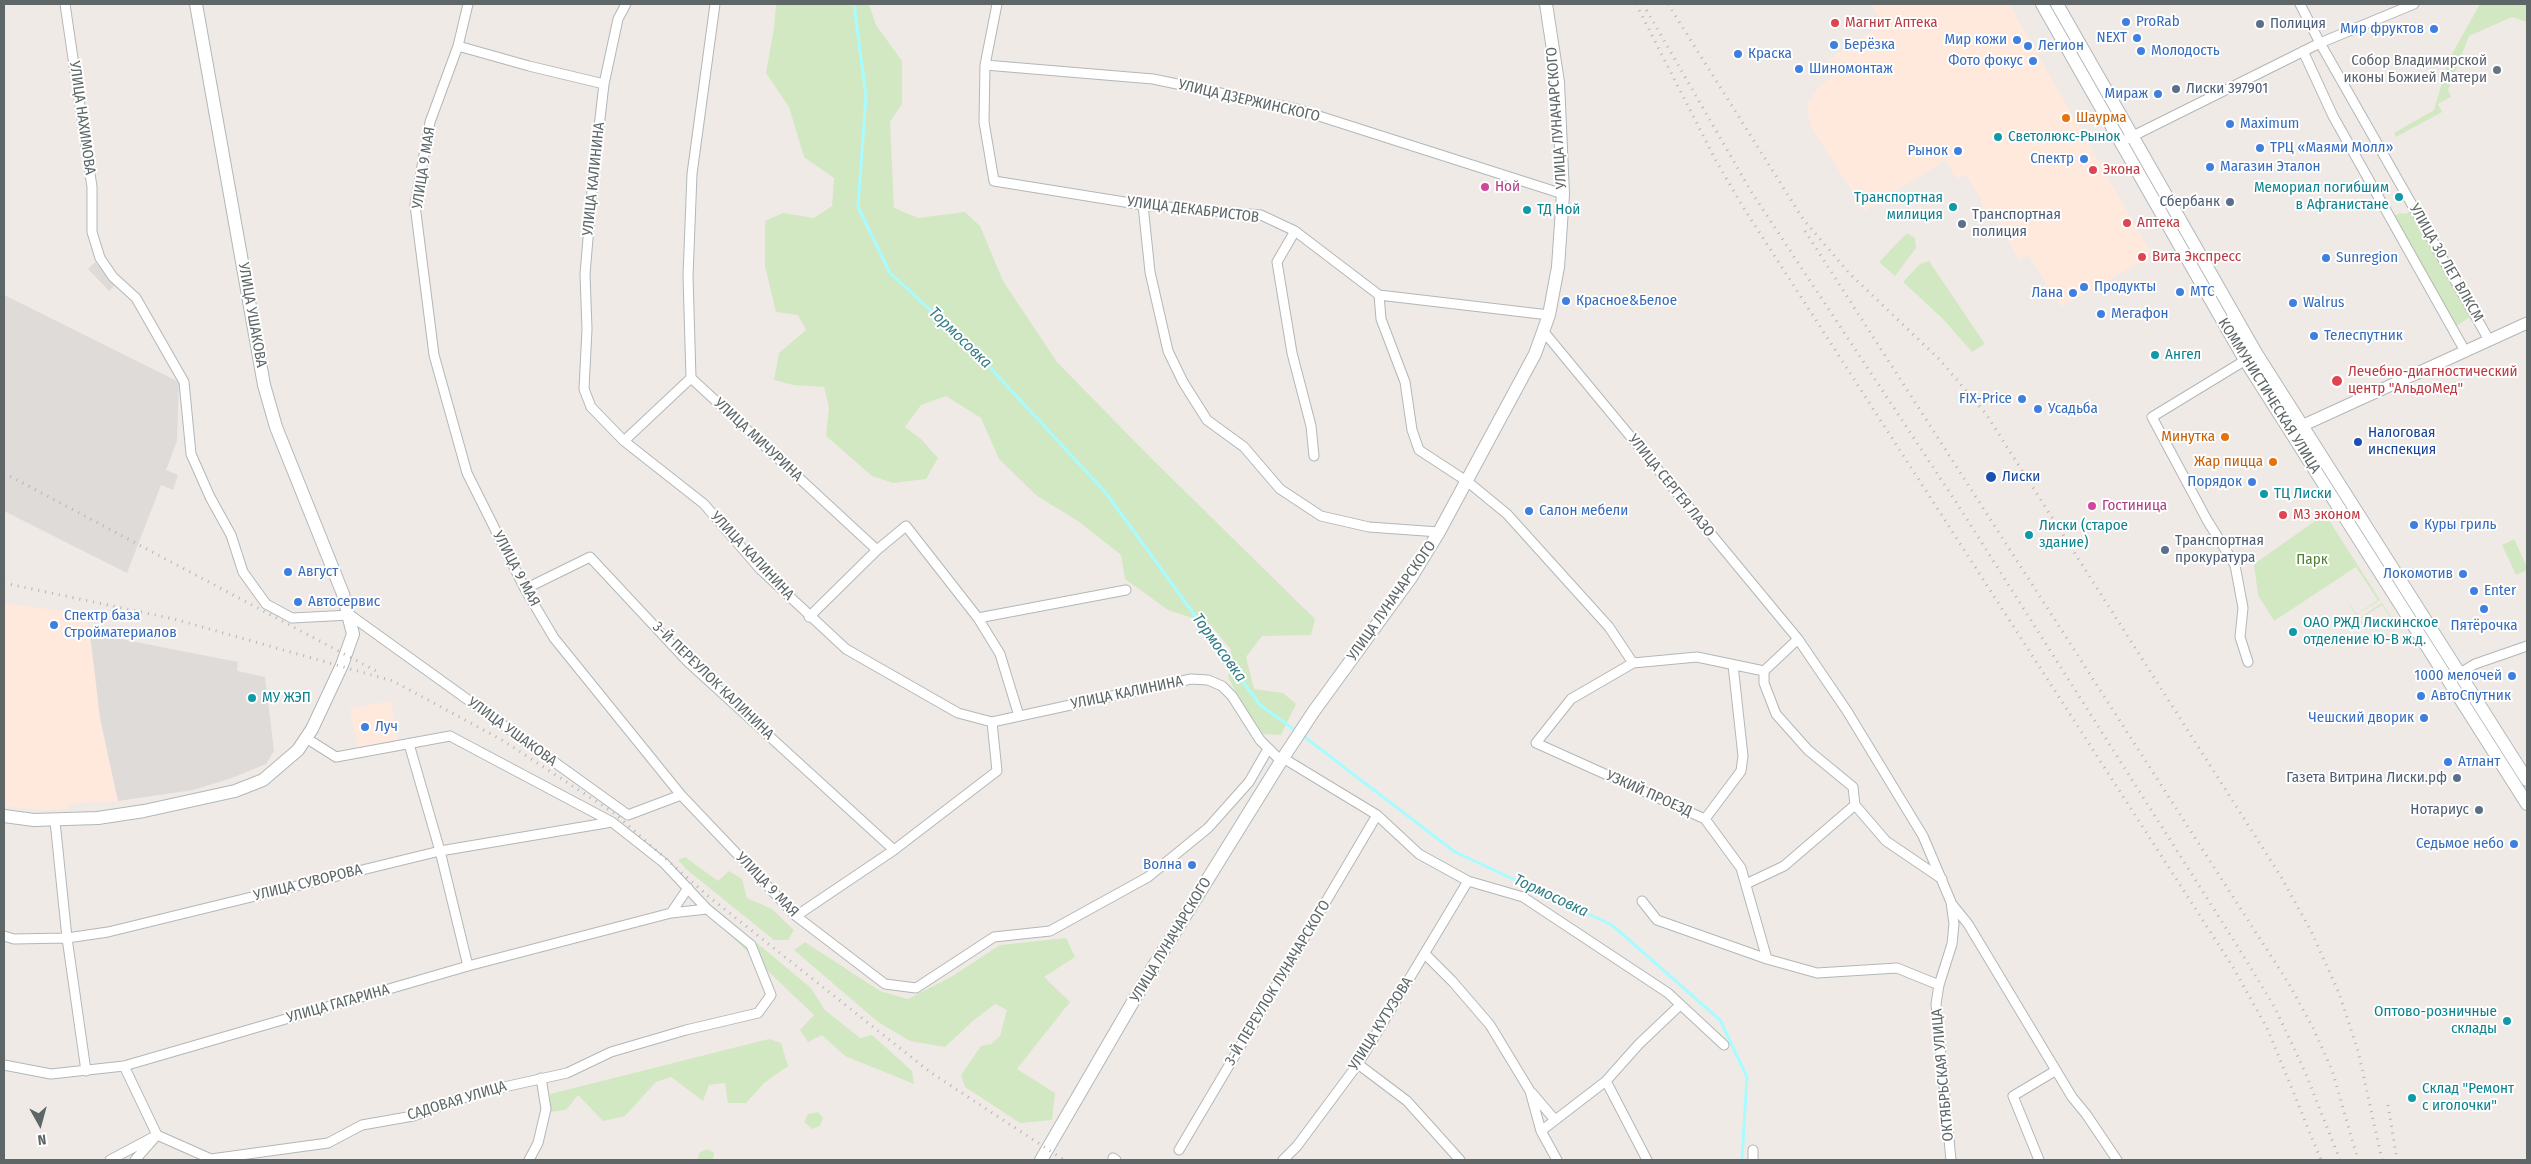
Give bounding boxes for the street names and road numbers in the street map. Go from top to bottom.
street label: УЛИЦА ЛУНАЧАРСКОГО [1543,46,1571,190]
street label: УЛИЦА НАХИМОВА [65,60,99,176]
street label: УЛИЦА ДЗЕРЖИНСКОГО [1176,76,1322,126]
street label: УЛИЦА КАЛИНИНА [579,121,609,237]
street label: УЛИЦА 9 МАЯ [409,126,439,210]
street label: УЛИЦА ДЕКАБРИСТОВ [1126,193,1260,227]
street label: УЛИЦА 30 ЛЕТ ВЛКСМ [2405,201,2487,325]
street label: УЛИЦА УШАКОВА [234,261,270,369]
street label: КОММУНИСТИЧЕСКАЯ УЛИЦА [2214,315,2324,477]
street label: УЛИЦА МИЧУРИНА [710,394,806,486]
street label: УЛИЦА СЕРГЕЯ ЛАЗО [1624,431,1718,541]
street label: УЛИЦА КАЛИНИНА [706,508,798,604]
street label: УЛИЦА 9 МАЯ [489,528,543,610]
street label: УЛИЦА ЛУНАЧАРСКОГО [1344,538,1440,664]
street label: 3-Й ПЕРЕУЛОК КАЛИНИНА [649,618,777,744]
street label: УЛИЦА КАЛИНИНА [1069,672,1185,714]
street label: УЛИЦА УШАКОВА [464,694,560,770]
street label: УЗКИЙ ПРОЕЗД [1603,767,1695,821]
street label: УЛИЦА 9 МАЯ [732,849,802,921]
street label: УЛИЦА СУВОРОВА [252,861,364,905]
street label: УЛИЦА ЛУНАЧАРСКОГО [1127,874,1215,1006]
street label: 3-Й ПЕРЕУЛОК ЛУНАЧАРСКОГО [1221,897,1335,1069]
street label: УЛИЦА КУТУЗОВА [1345,974,1417,1074]
street label: УЛИЦА ГАГАРИНА [285,981,391,1027]
street label: ОКТЯБРЬСКАЯ УЛИЦА [1928,1008,1958,1142]
street label: САДОВАЯ УЛИЦА [405,1077,509,1125]

